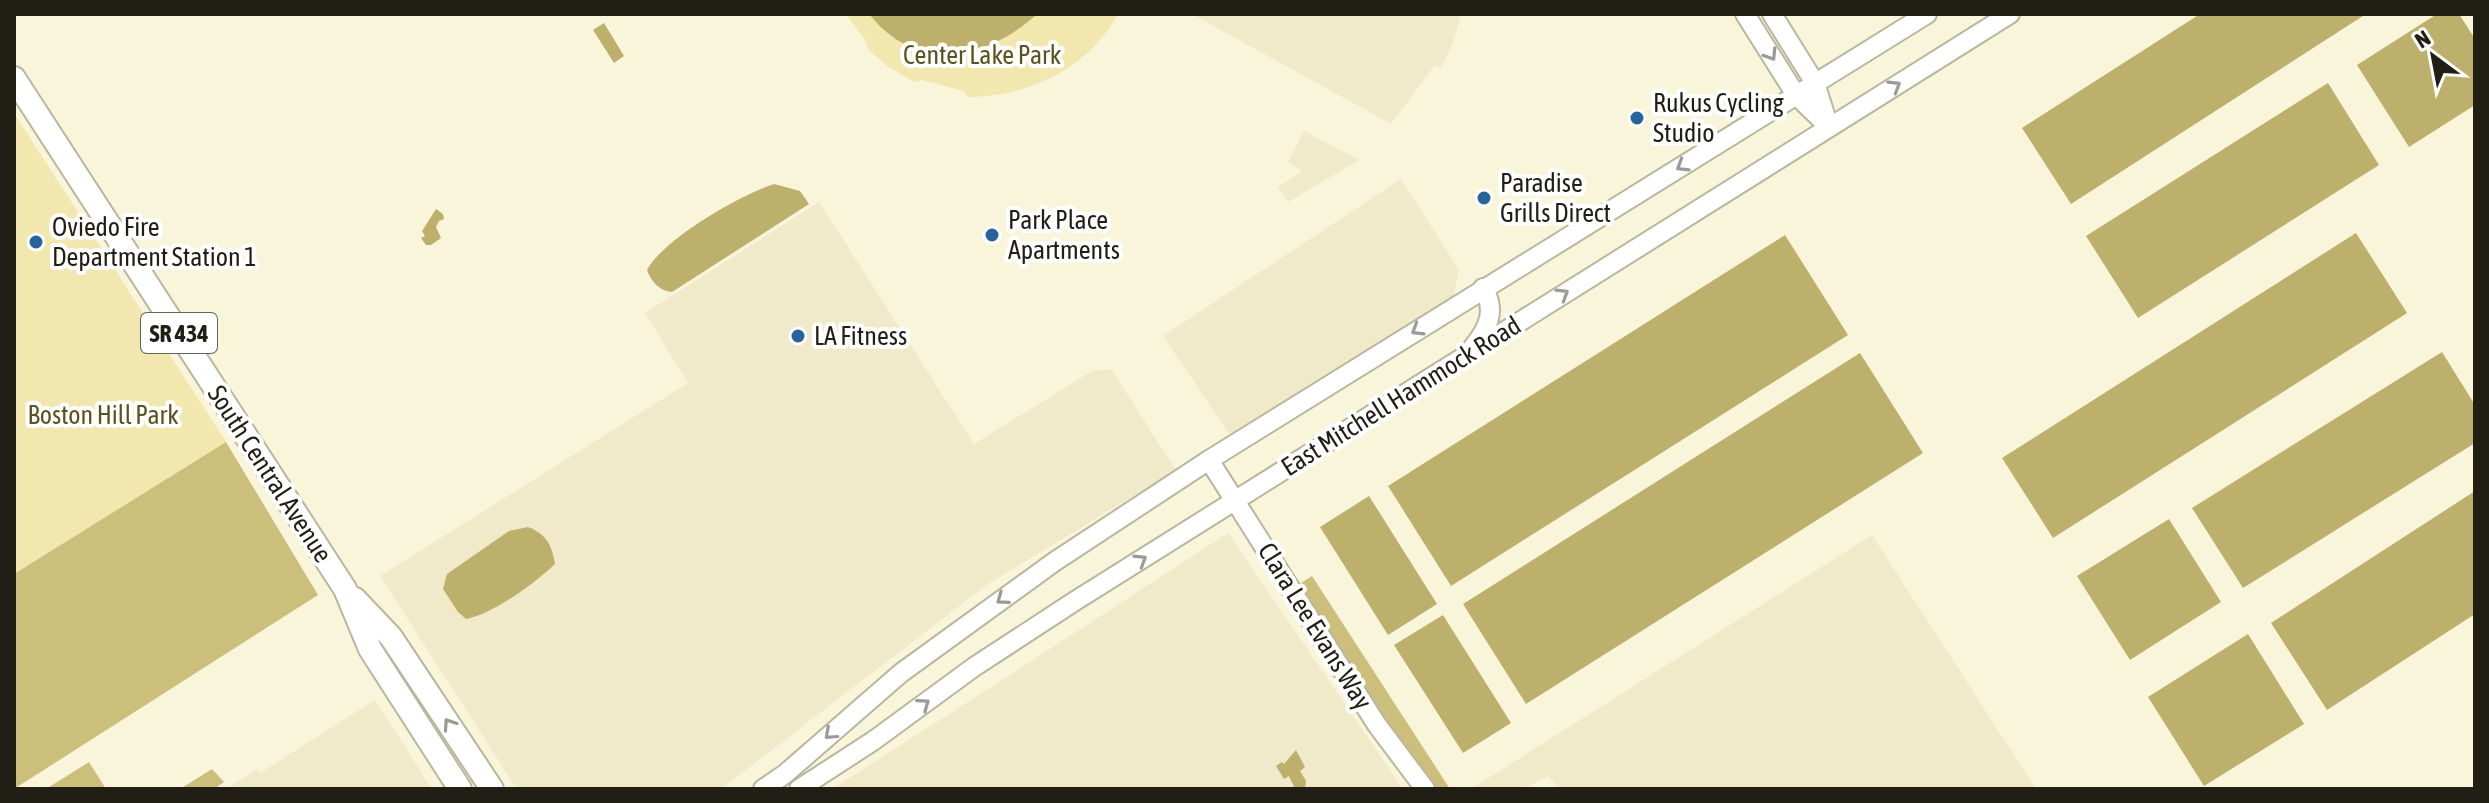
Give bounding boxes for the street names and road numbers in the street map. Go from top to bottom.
street label: East Mitchell Hammock Road [1276,310,1526,482]
road number: SR 434 [141,313,217,353]
street label: South Central Avenue [202,380,338,568]
street label: Clara Lee Evans Way [1252,537,1378,715]

